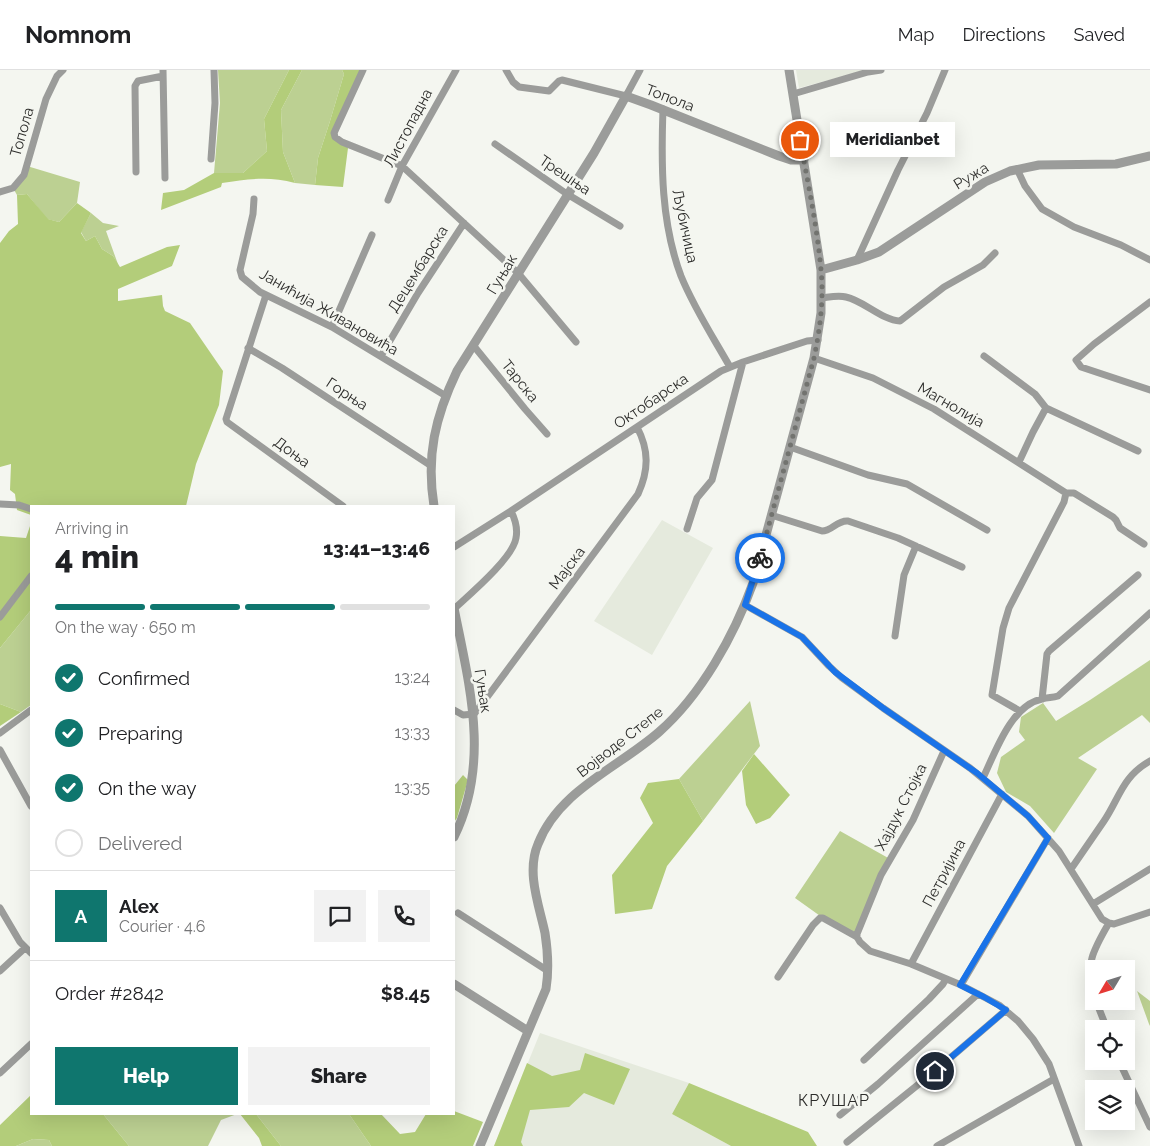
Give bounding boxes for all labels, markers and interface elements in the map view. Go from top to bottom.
text: Nomnom [25,20,131,49]
text: Map [898,24,934,45]
text: Directions [962,24,1046,45]
text: Saved [1074,24,1125,45]
street label: Топола [643,81,697,115]
street label: Листопадна [380,86,436,170]
street label: Топола [6,105,38,159]
pin [779,119,821,161]
callout: Meridianbet [830,122,955,158]
icon: bag [786,126,814,154]
text: Meridianbet [845,130,940,149]
street label: Трешња [536,151,594,199]
street label: Ружа [950,159,992,193]
street label: Љубичица [668,188,702,264]
street label: Децембарска [384,222,452,316]
street label: Гуњак [483,250,521,297]
street label: Јанићија Живановића [256,265,402,359]
street label: Тарска [498,356,542,406]
street label: Октобарска [610,370,692,432]
street label: Горња [323,374,371,414]
street label: Магнолија [914,379,988,431]
street label: Доња [270,433,314,471]
text: Arriving in [55,519,129,538]
courier [735,533,785,583]
text: 13:41–13:46 [323,537,430,559]
text: 4 min [55,538,139,575]
street label: Мајска [545,543,589,593]
icon: bike [746,544,774,572]
text: On the way · 650 m [55,618,196,637]
icon: check [55,664,83,692]
text: Confirmed [98,667,190,689]
text: 13:24 [395,668,430,687]
street label: Гуњак [471,668,495,714]
street label: Војводе Степе [573,703,667,781]
icon: check [55,719,83,747]
text: Preparing [98,722,183,744]
text: 13:33 [395,723,430,742]
street label: Хајдук Стојка [871,761,931,853]
icon: check [55,774,83,802]
text: On the way [98,777,197,799]
text: 13:35 [394,778,430,797]
text: Delivered [98,832,182,854]
street label: Петријина [919,836,969,910]
button: chat [314,890,366,942]
button: phone [378,890,430,942]
text: Alex [119,895,159,917]
text: A [75,905,87,927]
text: Courier · 4.6 [119,917,205,936]
north arrow [1085,960,1135,1010]
map controls [1085,960,1135,1130]
text: Order #2842 [55,982,164,1004]
text: $8.45 [381,982,430,1004]
button: locate [1085,1020,1135,1070]
button: Help [55,1047,238,1105]
button: Share [248,1047,430,1105]
pin [914,1050,956,1092]
icon: home [921,1057,949,1085]
button: layers [1085,1080,1135,1130]
district label: КРУШАР [798,1091,870,1110]

